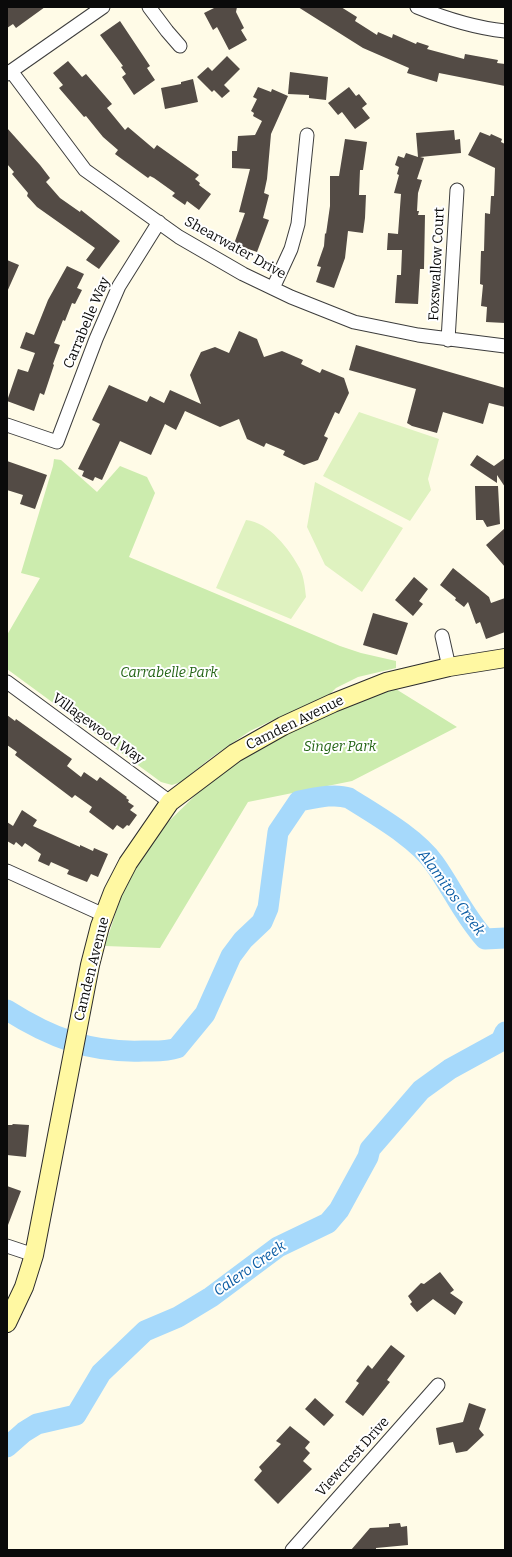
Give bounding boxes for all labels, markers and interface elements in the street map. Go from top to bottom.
street label: Foxswallow Court [426,207,448,321]
street label: Shearwater Drive [181,213,289,283]
street label: Carrabelle Way [60,275,114,371]
park label: Carrabelle Park [120,665,218,681]
street label: Villagewood Way [49,690,147,768]
street label: Camden Avenue [243,692,347,754]
park label: Singer Park [304,739,376,755]
water label: Alamitos Creek [414,847,488,939]
street label: Camden Avenue [71,915,113,1023]
water label: Calero Creek [210,1237,290,1301]
street label: Viewcrest Drive [313,1414,393,1500]

